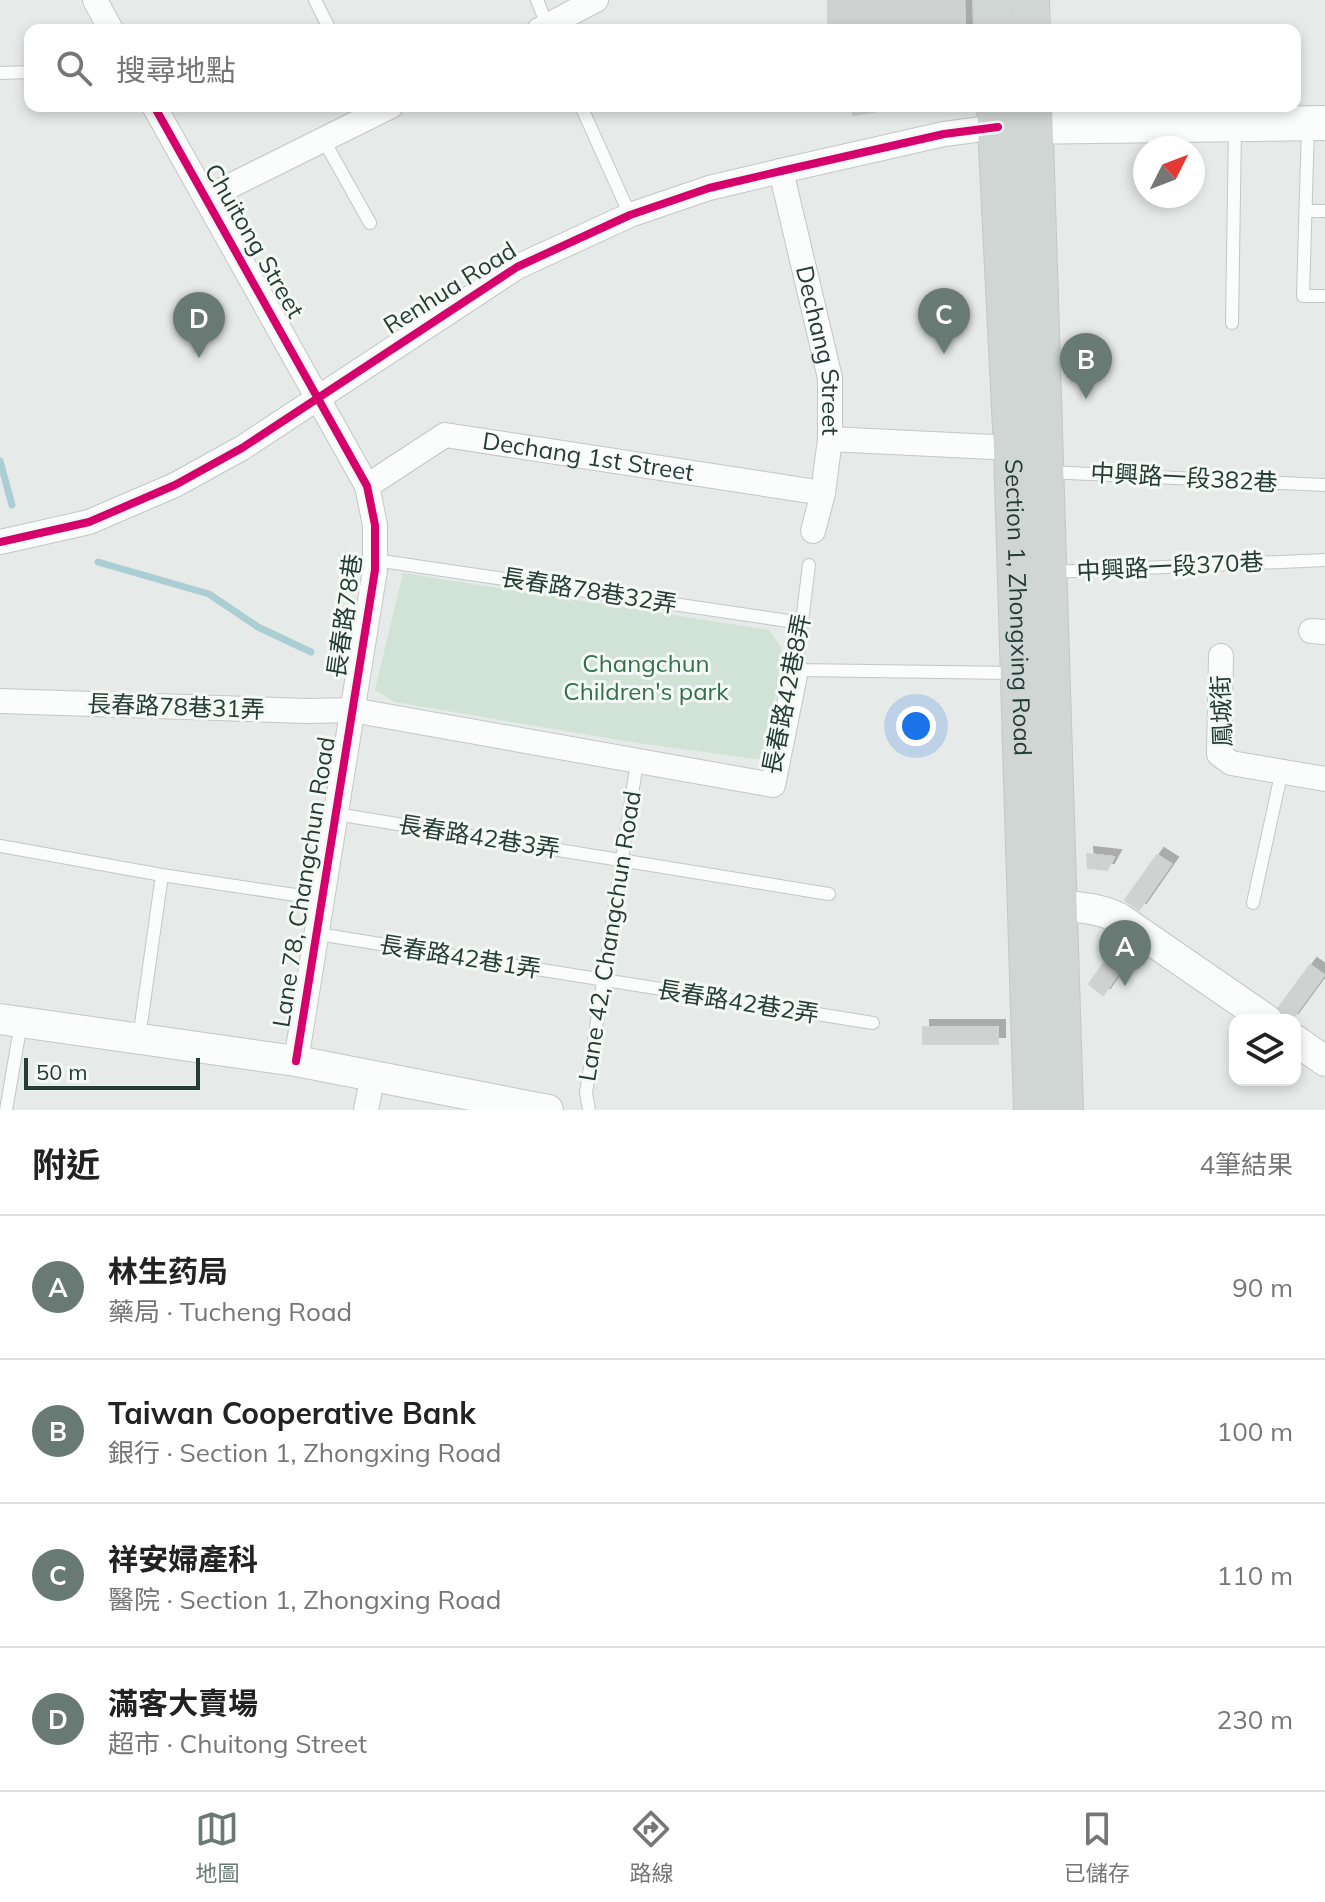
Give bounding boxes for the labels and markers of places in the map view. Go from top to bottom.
pin: C [918,288,970,354]
pin: D [173,292,225,358]
pin: B [1060,333,1112,399]
pin: A [1099,920,1151,986]

